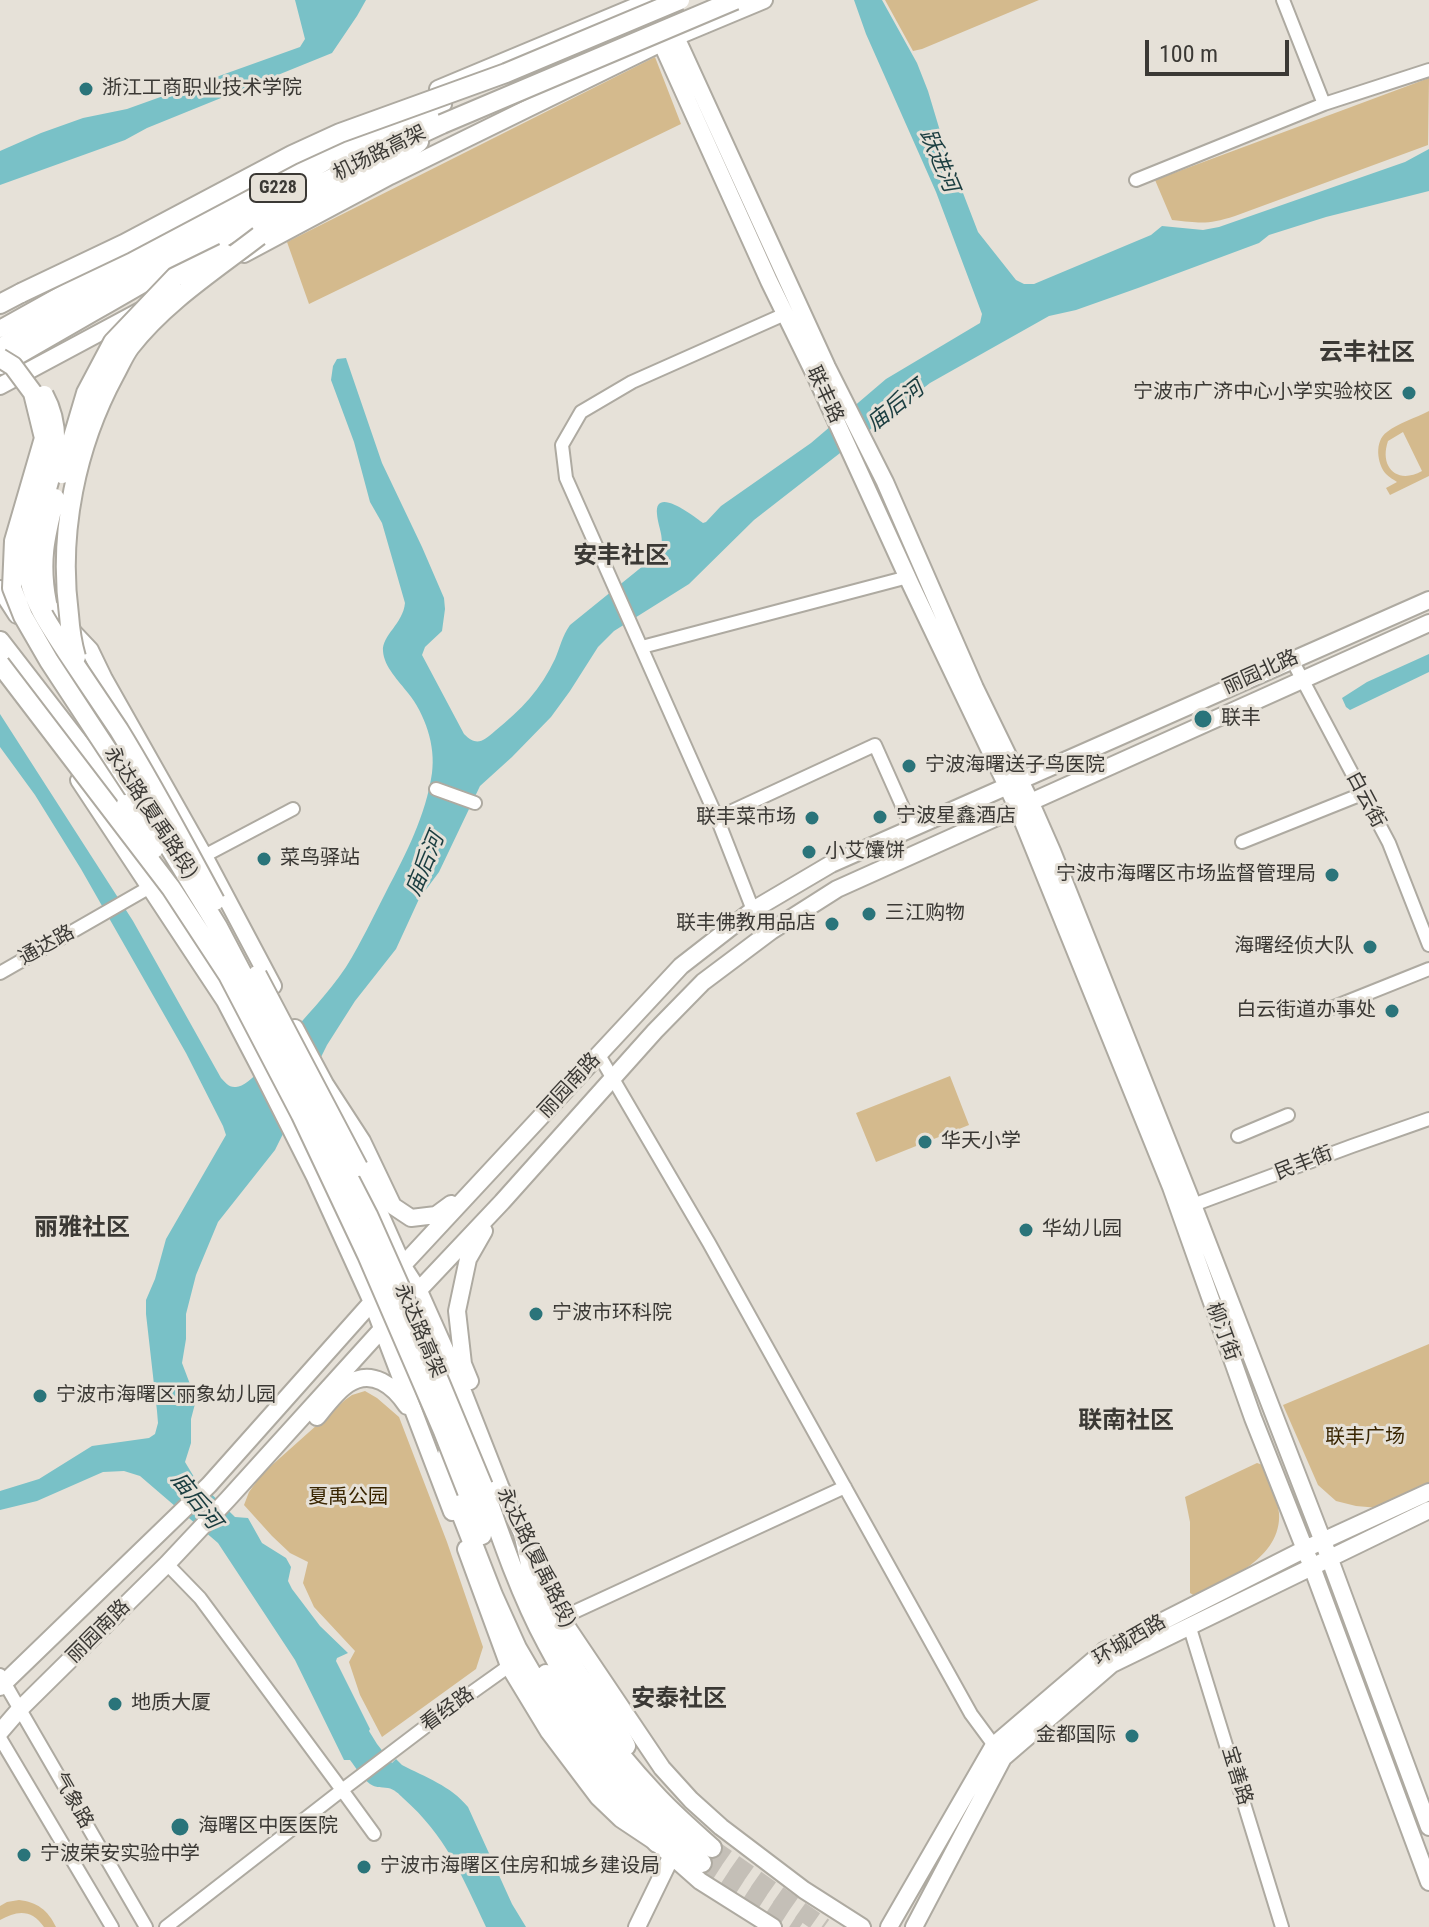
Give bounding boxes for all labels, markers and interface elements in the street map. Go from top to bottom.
scale bar [1149,24,1293,74]
text: 100 m [1159,40,1218,68]
place label: 浙江工商职业技术学院 [102,77,302,101]
marker: 浙江工商职业技术学院 [77,80,95,98]
street label: 机场路高架 [330,121,430,187]
water label: 跃进河 [913,125,963,197]
road number: G228 [250,174,306,202]
district label: 云丰社区 [1319,340,1415,368]
street label: 联丰路 [800,363,848,427]
water label: 庙后河 [862,376,930,438]
place label: 宁波市广济中心小学实验校区 [1133,381,1393,405]
marker: 宁波市广济中心小学实验校区 [1400,384,1418,402]
district label: 安丰社区 [573,543,669,571]
street label: 丽园北路 [1220,646,1302,700]
place label: 联丰 [1221,707,1261,731]
marker: 联丰 [1192,708,1214,730]
street label: 永达路(夏禹路段) [98,742,202,884]
place label: 宁波海曙送子鸟医院 [925,754,1105,778]
marker: 宁波海曙送子鸟医院 [900,757,918,775]
street label: 白云街 [1340,768,1390,832]
place label: 宁波星鑫酒店 [896,805,1016,829]
place label: 联丰菜市场 [696,806,796,830]
marker: 宁波星鑫酒店 [871,808,889,826]
marker: 联丰菜市场 [803,809,821,827]
water label: 庙后河 [401,829,451,901]
place label: 小艾馕饼 [825,840,905,864]
marker: 小艾馕饼 [800,843,818,861]
place label: 菜鸟驿站 [280,847,360,871]
marker: 菜鸟驿站 [255,850,273,868]
place label: 宁波市海曙区市场监督管理局 [1056,863,1316,887]
marker: 宁波市海曙区市场监督管理局 [1323,866,1341,884]
place label: 三江购物 [885,902,965,926]
marker: 三江购物 [860,905,878,923]
place label: 联丰佛教用品店 [676,912,816,936]
marker: 联丰佛教用品店 [823,915,841,933]
street label: 通达路 [15,921,79,971]
place label: 海曙经侦大队 [1234,935,1354,959]
marker: 海曙经侦大队 [1361,938,1379,956]
place label: 白云街道办事处 [1236,999,1376,1023]
marker: 白云街道办事处 [1383,1002,1401,1020]
street label: 丽园南路 [534,1049,606,1123]
place label: 华天小学 [941,1130,1021,1154]
marker: 华天小学 [916,1133,934,1151]
street label: 民丰街 [1272,1142,1336,1186]
district label: 丽雅社区 [34,1215,130,1243]
place label: 华幼儿园 [1042,1218,1122,1242]
marker: 华幼儿园 [1017,1221,1035,1239]
street label: 永达路高架 [388,1280,450,1382]
street label: 柳汀街 [1200,1300,1244,1364]
place label: 宁波市环科院 [552,1302,672,1326]
marker: 宁波市环科院 [527,1305,545,1323]
place label: 宁波市海曙区丽象幼儿园 [56,1384,276,1408]
marker: 宁波市海曙区丽象幼儿园 [31,1387,49,1405]
district label: 联南社区 [1078,1408,1174,1436]
park label: 联丰广场 [1325,1426,1405,1450]
water label: 庙后河 [164,1467,226,1535]
street label: 永达路(夏禹路段) [491,1484,579,1632]
park label: 夏禹公园 [308,1486,388,1510]
street label: 丽园南路 [62,1595,136,1669]
street label: 环城西路 [1089,1611,1171,1671]
street label: 看经路 [417,1683,479,1737]
district label: 安泰社区 [631,1686,727,1714]
place label: 地质大厦 [131,1692,211,1716]
marker: 地质大厦 [106,1695,124,1713]
place label: 金都国际 [1036,1724,1116,1748]
marker: 金都国际 [1123,1727,1141,1745]
street label: 宝善路 [1216,1744,1256,1808]
street label: 气象路 [47,1769,97,1833]
place label: 海曙区中医医院 [198,1815,338,1839]
marker: 海曙区中医医院 [169,1816,191,1838]
place label: 宁波荣安实验中学 [40,1843,200,1867]
marker: 宁波荣安实验中学 [15,1846,33,1864]
place label: 宁波市海曙区住房和城乡建设局 [380,1855,660,1879]
marker: 宁波市海曙区住房和城乡建设局 [355,1858,373,1876]

